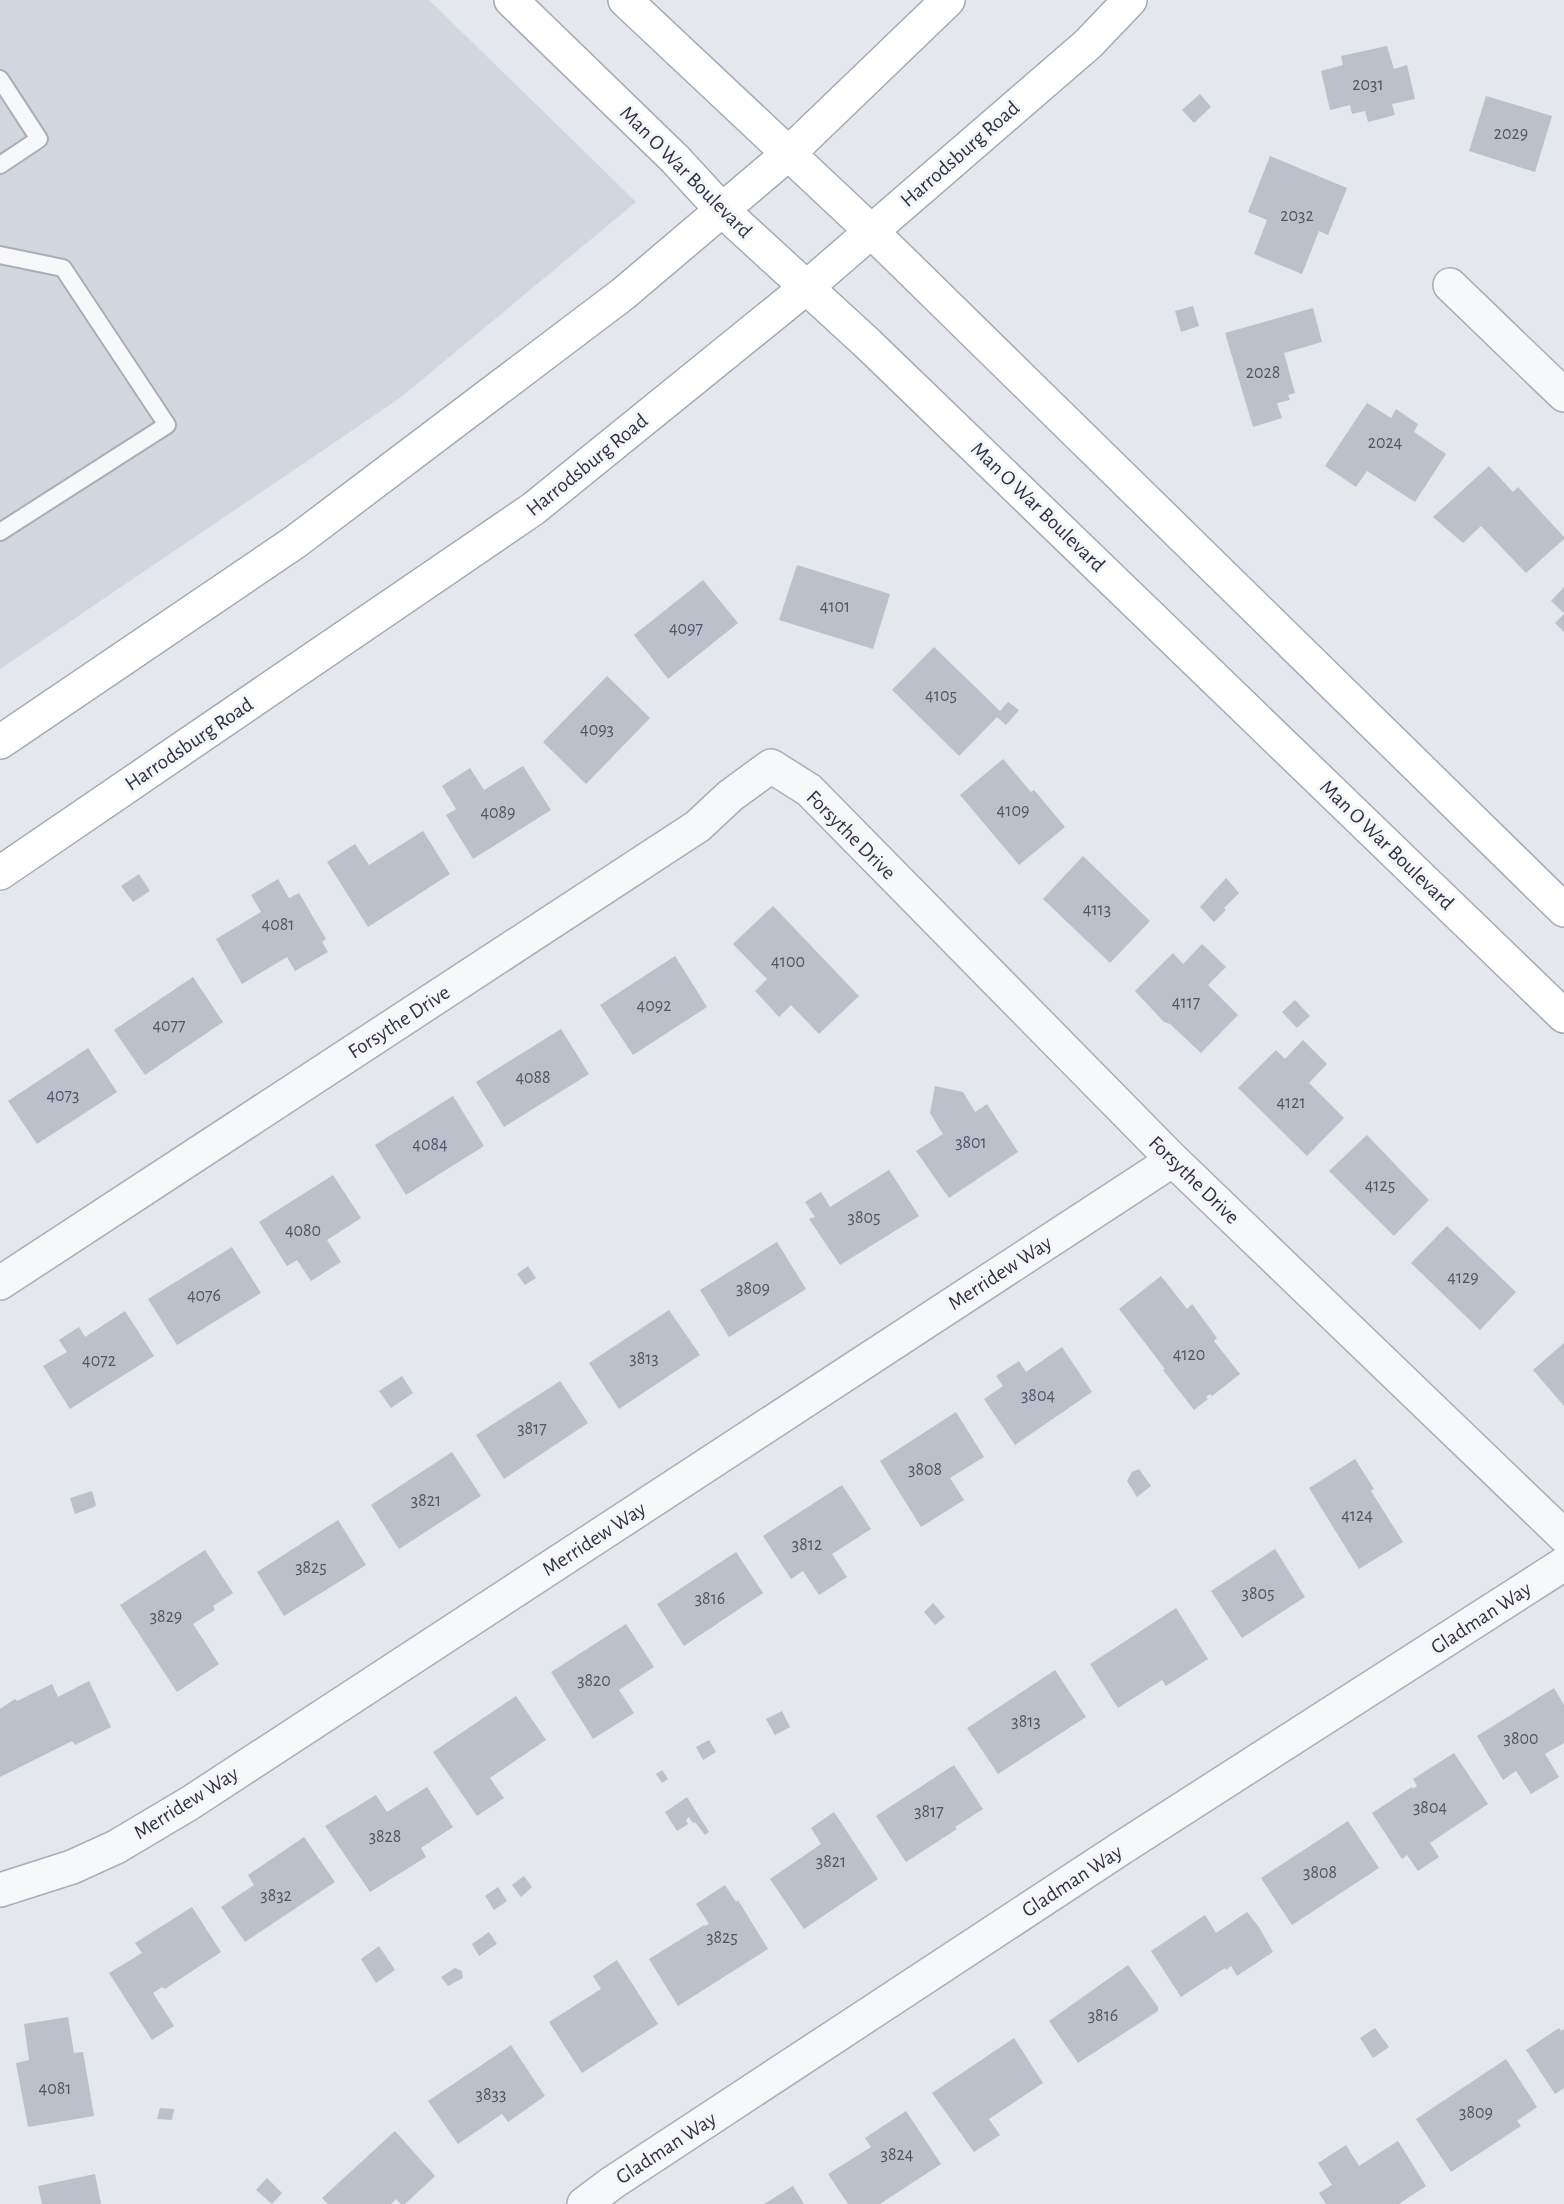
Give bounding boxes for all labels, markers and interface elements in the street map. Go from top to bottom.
house number: 2031 [1352,76,1384,94]
street label: Harrodsburg Road [897,97,1023,211]
street label: Man O War Boulevard [616,102,756,242]
house number: 2029 [1494,125,1528,143]
house number: 2032 [1280,207,1314,225]
house number: 2028 [1246,364,1280,382]
street label: Harrodsburg Road [522,410,652,520]
house number: 2024 [1368,434,1403,452]
street label: Man O War Boulevard [967,438,1109,576]
house number: 4101 [820,598,850,616]
house number: 4097 [669,620,703,638]
house number: 4105 [925,687,957,705]
street label: Harrodsburg Road [121,693,257,795]
house number: 4093 [580,721,614,739]
street label: Man O War Boulevard [1316,776,1458,914]
street label: Forsythe Drive [802,786,900,884]
house number: 4109 [997,802,1029,820]
house number: 4089 [480,804,516,822]
house number: 4113 [1083,901,1111,919]
house number: 4081 [262,916,294,934]
house number: 4100 [771,953,805,971]
street label: Forsythe Drive [344,981,454,1063]
house number: 4117 [1172,994,1200,1012]
house number: 4092 [637,997,671,1015]
house number: 4077 [152,1017,186,1035]
house number: 4088 [515,1069,551,1087]
house number: 4073 [46,1087,80,1105]
house number: 4121 [1276,1094,1306,1112]
street label: Forsythe Drive [1145,1132,1243,1228]
house number: 3801 [955,1134,987,1152]
house number: 4084 [412,1136,448,1154]
house number: 4125 [1365,1177,1395,1195]
house number: 3805 [848,1209,880,1227]
house number: 4080 [285,1222,321,1240]
street label: Merridew Way [945,1232,1056,1314]
house number: 4129 [1447,1269,1479,1287]
house number: 3809 [736,1280,770,1298]
house number: 4076 [187,1287,221,1305]
house number: 4120 [1173,1346,1205,1364]
house number: 3813 [629,1350,659,1368]
house number: 4072 [82,1352,116,1370]
house number: 3804 [1021,1387,1055,1405]
house number: 3817 [517,1420,547,1438]
house number: 3808 [908,1461,942,1479]
house number: 3821 [411,1492,441,1510]
street label: Merridew Way [539,1498,650,1580]
house number: 4124 [1341,1507,1373,1525]
house number: 3812 [792,1536,822,1554]
house number: 3825 [295,1559,327,1577]
street label: Gladman Way [1427,1578,1535,1658]
house number: 3805 [1242,1585,1274,1603]
house number: 3816 [695,1590,725,1608]
house number: 3829 [150,1608,182,1626]
house number: 3820 [577,1672,611,1690]
house number: 3813 [1011,1713,1041,1731]
house number: 3800 [1504,1730,1538,1748]
street label: Merridew Way [130,1763,242,1843]
house number: 3804 [1413,1799,1447,1817]
house number: 3817 [914,1803,944,1821]
house number: 3828 [369,1828,401,1846]
street label: Gladman Way [1018,1841,1126,1921]
house number: 3821 [816,1853,846,1871]
house number: 3808 [1303,1864,1337,1882]
house number: 3832 [260,1887,292,1905]
house number: 3825 [706,1929,738,1947]
house number: 3816 [1088,2007,1118,2025]
house number: 4081 [39,2080,71,2098]
house number: 3833 [476,2086,506,2104]
house number: 3809 [1459,2104,1493,2122]
street label: Gladman Way [612,2108,720,2188]
house number: 3824 [881,2146,914,2164]

